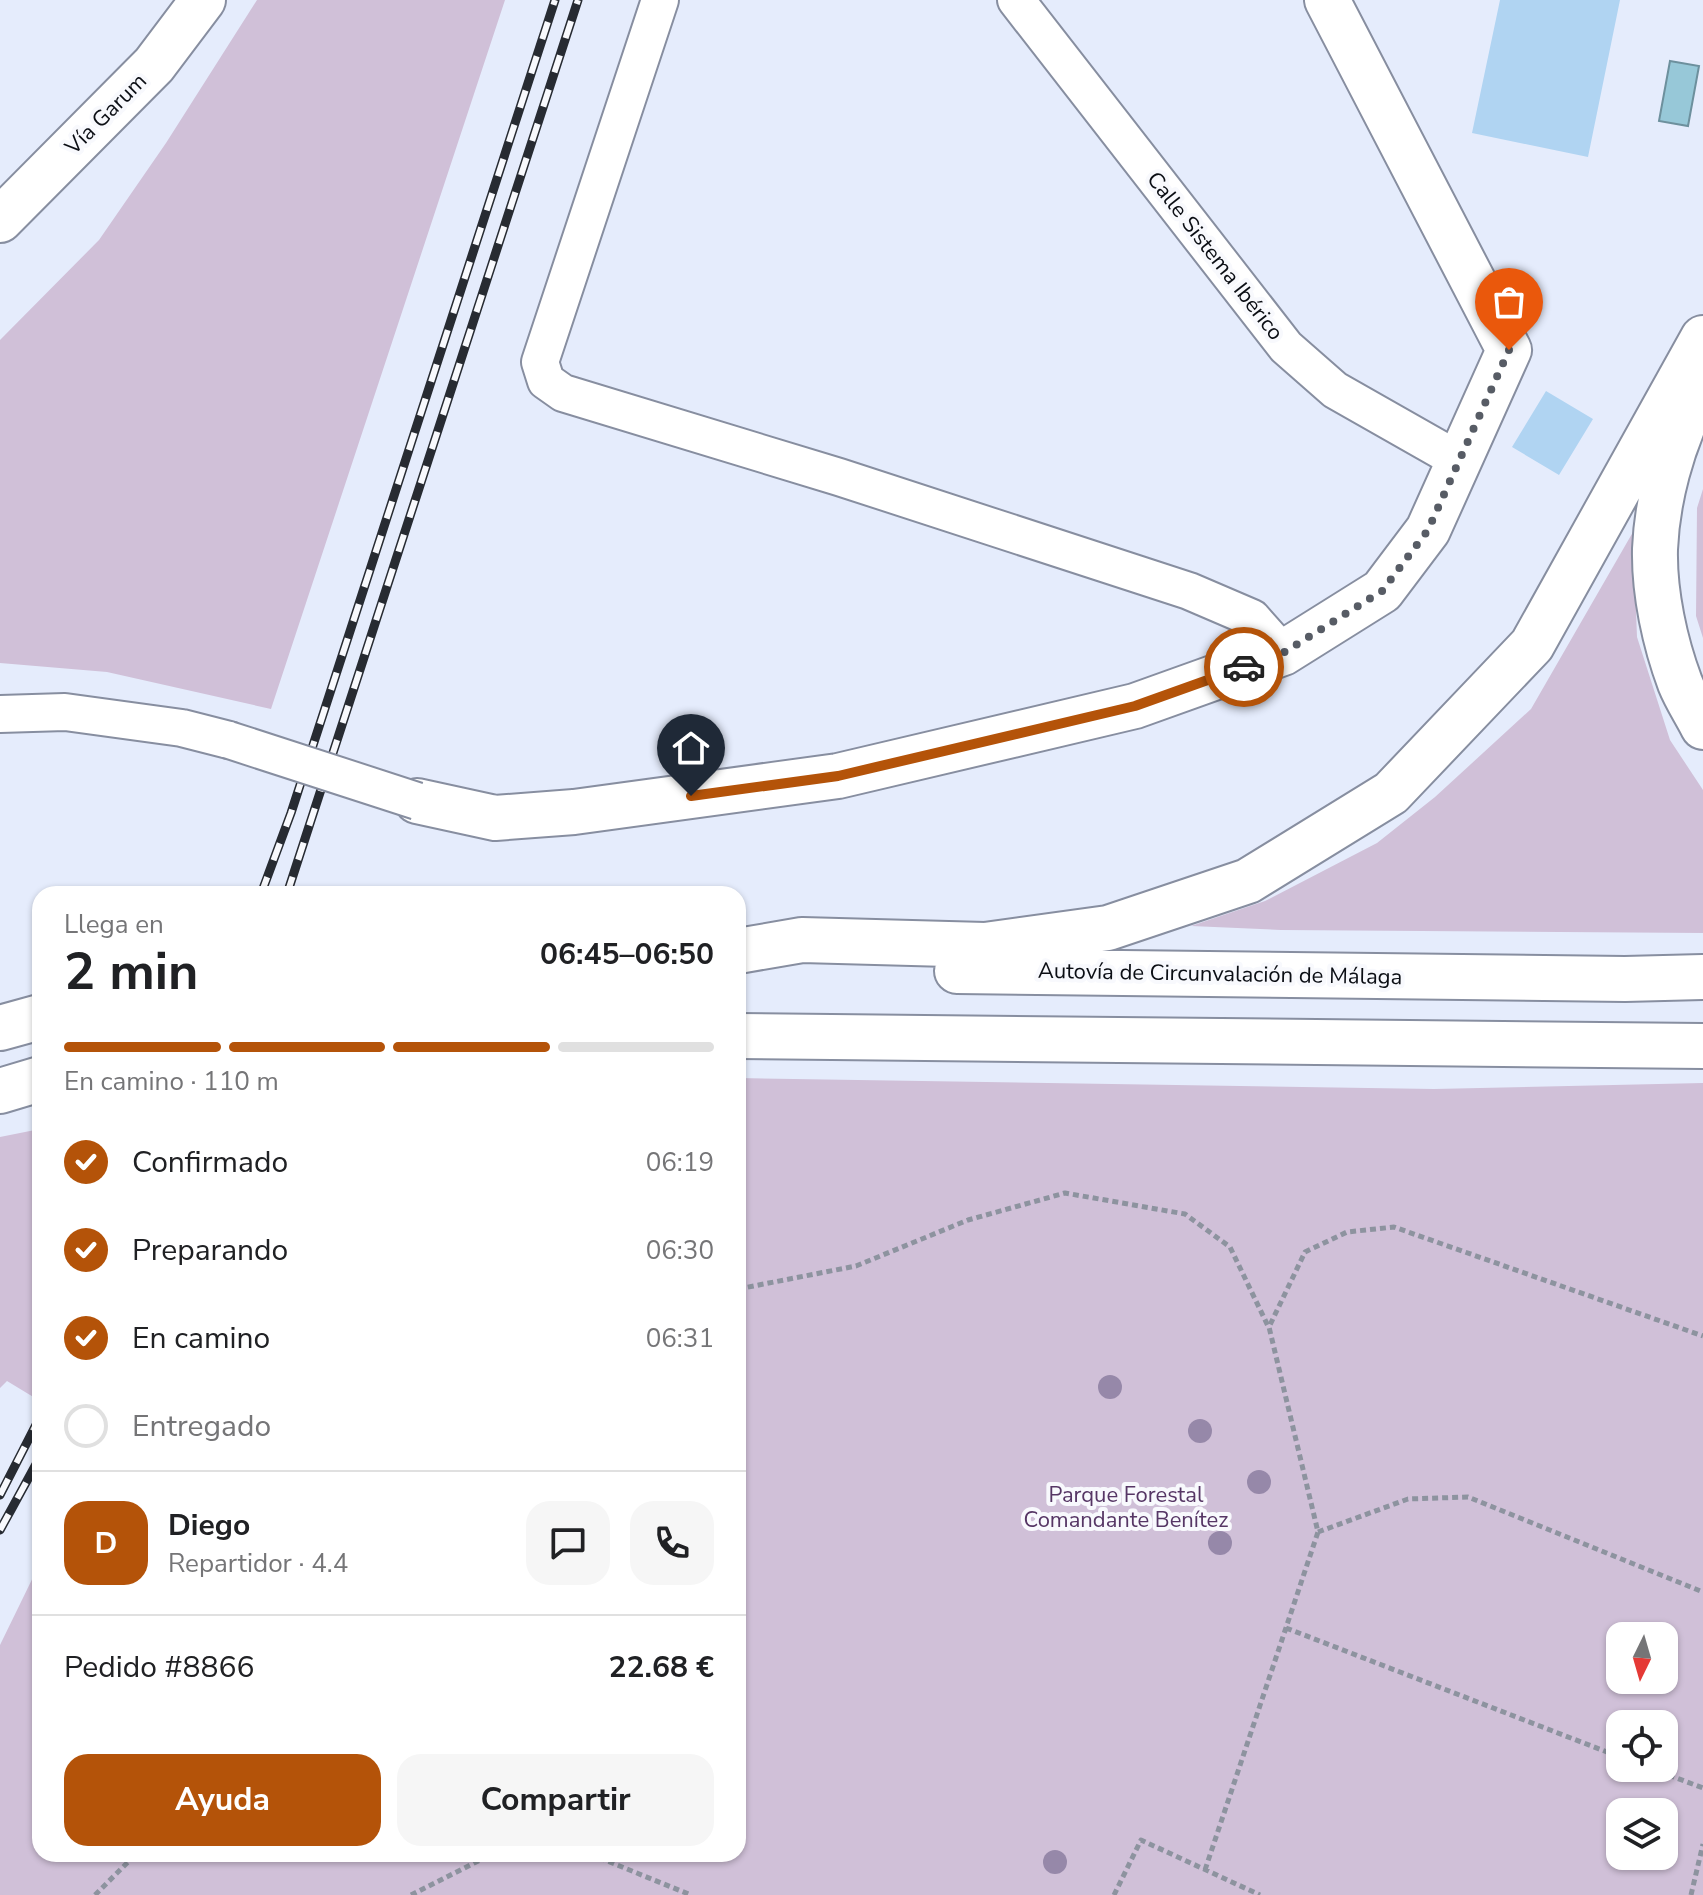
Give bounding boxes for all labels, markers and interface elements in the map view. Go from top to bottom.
street label: Vía Garum [58,67,153,162]
street label: Calle Sistema Ibérico [1140,165,1290,347]
pin [1475,268,1543,350]
icon: bag [1487,280,1531,324]
courier [1204,627,1284,707]
icon: car [1222,645,1266,689]
pin [657,714,725,796]
icon: home [669,726,713,770]
text: Llega en [64,907,164,942]
text: 06:45–06:50 [540,934,714,975]
text: 2 min [64,936,199,1007]
street label: Autovía de Circunvalación de Málaga [1038,956,1402,992]
text: En camino · 110 m [64,1064,279,1099]
icon: check [64,1140,108,1184]
text: Confirmado [132,1142,288,1183]
text: 06:19 [646,1145,714,1180]
icon: check [64,1228,108,1272]
text: Preparando [132,1230,288,1271]
text: 06:30 [646,1233,714,1268]
icon: check [64,1316,108,1360]
text: En camino [132,1318,270,1359]
text: 06:31 [646,1321,714,1356]
text: Entregado [132,1406,271,1447]
park label: Parque Forestal Comandante Benítez [1024,1480,1228,1535]
button: chat [526,1501,610,1585]
button: phone [630,1501,714,1585]
text: Diego [168,1505,250,1546]
text: D [95,1523,117,1564]
text: Repartidor · 4.4 [168,1546,348,1581]
north arrow [1606,1622,1678,1694]
map controls [1606,1622,1678,1870]
text: Pedido #8866 [64,1647,255,1688]
text: 22.68 € [608,1647,714,1688]
button: locate [1606,1710,1678,1782]
button: Ayuda [64,1754,381,1846]
button: Compartir [397,1754,714,1846]
button: layers [1606,1798,1678,1870]

